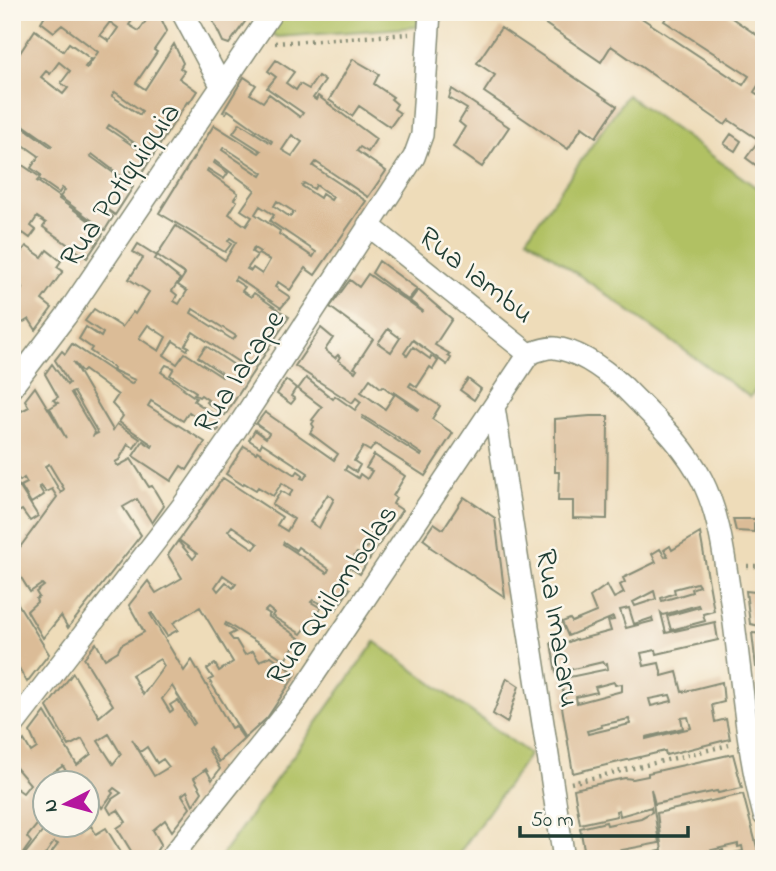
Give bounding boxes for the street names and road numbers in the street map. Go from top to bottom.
street label: Rua Potíquiquia [50,95,193,277]
street label: Rua Iambu [408,217,543,336]
street label: Rua Iacape [184,302,297,443]
street label: Rua Quilombolas [257,496,410,695]
street label: Rua Imacaru [522,546,590,711]

